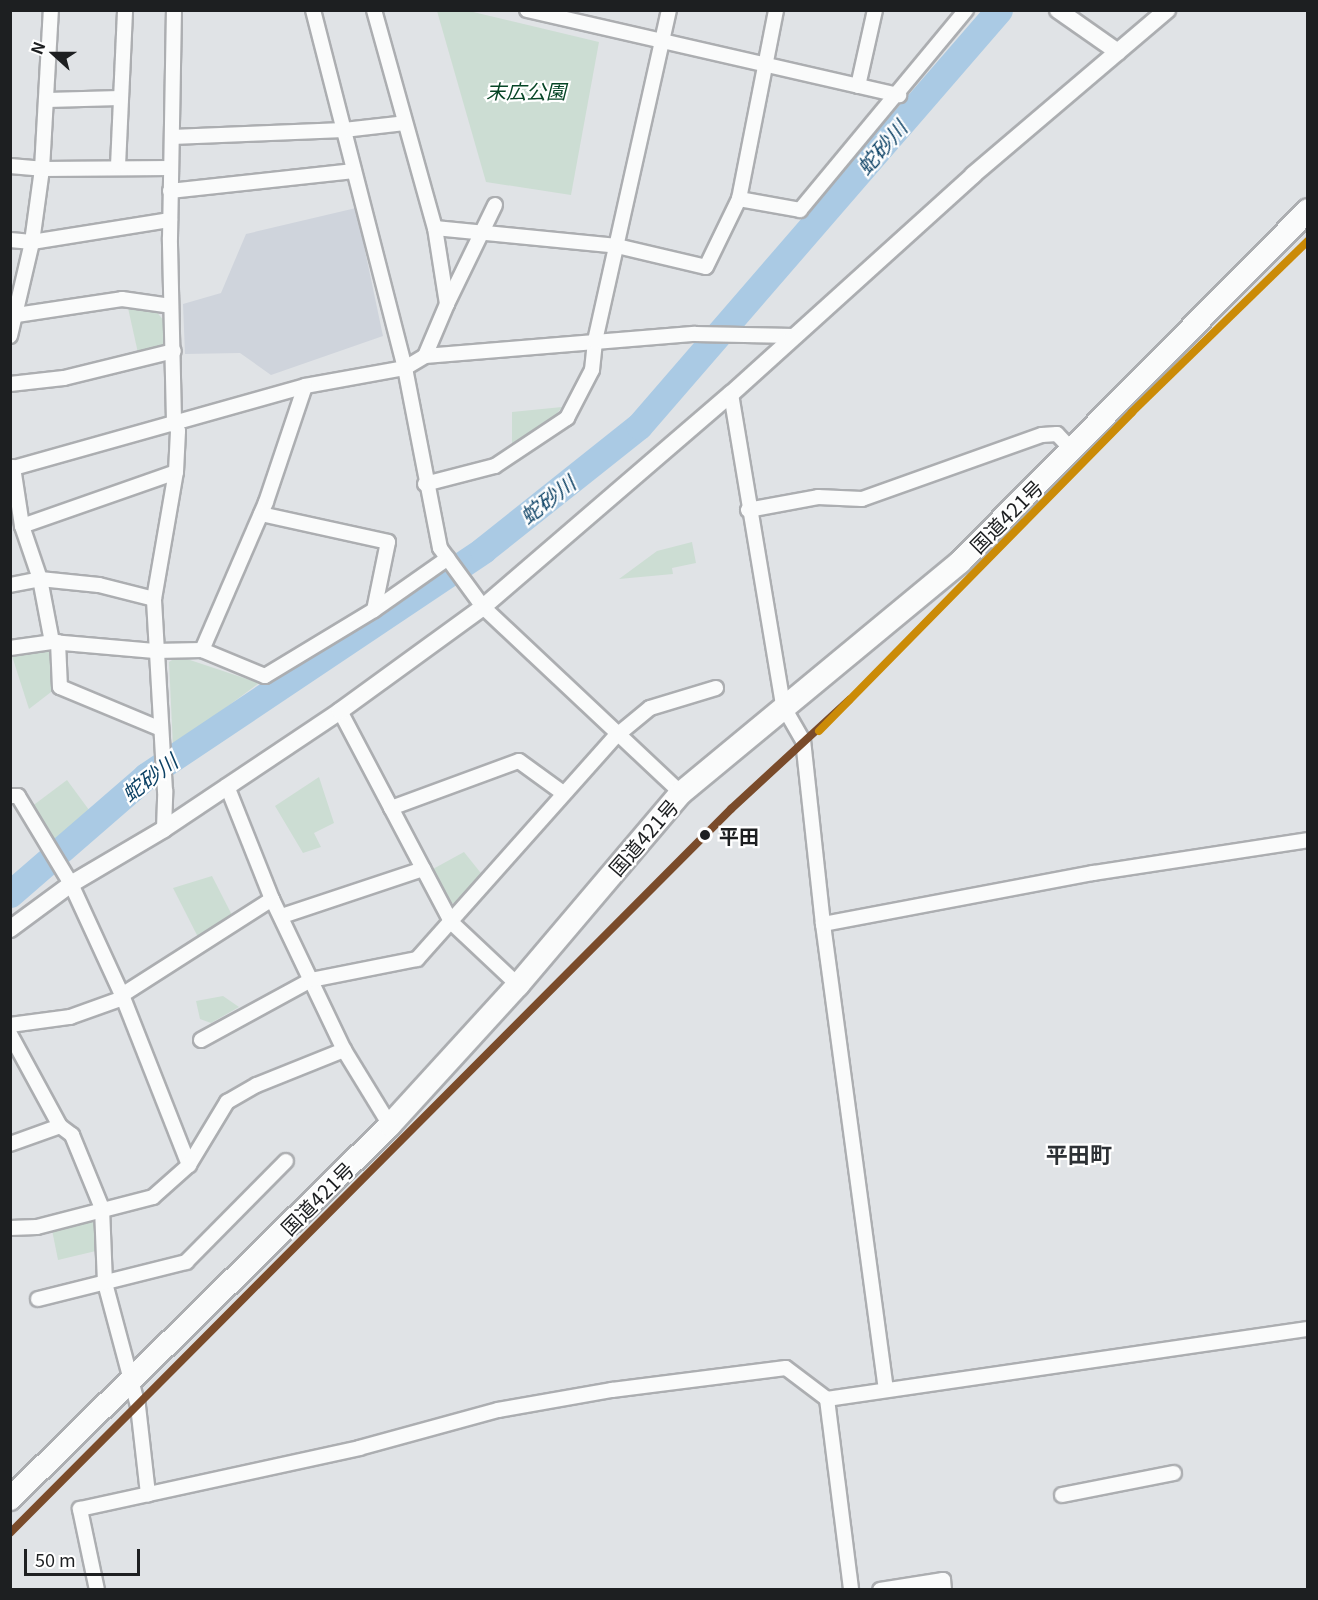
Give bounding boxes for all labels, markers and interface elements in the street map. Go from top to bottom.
north arrow [24,24,84,84]
text: N [24,38,51,57]
park label: 末広公園 [486,78,566,102]
water label: 蛇砂川 [851,115,911,179]
water label: 蛇砂川 [514,470,580,528]
street label: 国道421号 [965,475,1047,557]
water label: 蛇砂川 [116,748,182,806]
street label: 国道421号 [603,794,683,880]
place label: 平田 [719,823,759,847]
marker: 平田 [696,826,714,844]
district label: 平田町 [1046,1141,1112,1167]
street label: 国道421号 [276,1157,358,1239]
scale bar [27,1537,142,1575]
text: 50 m [35,1546,76,1572]

